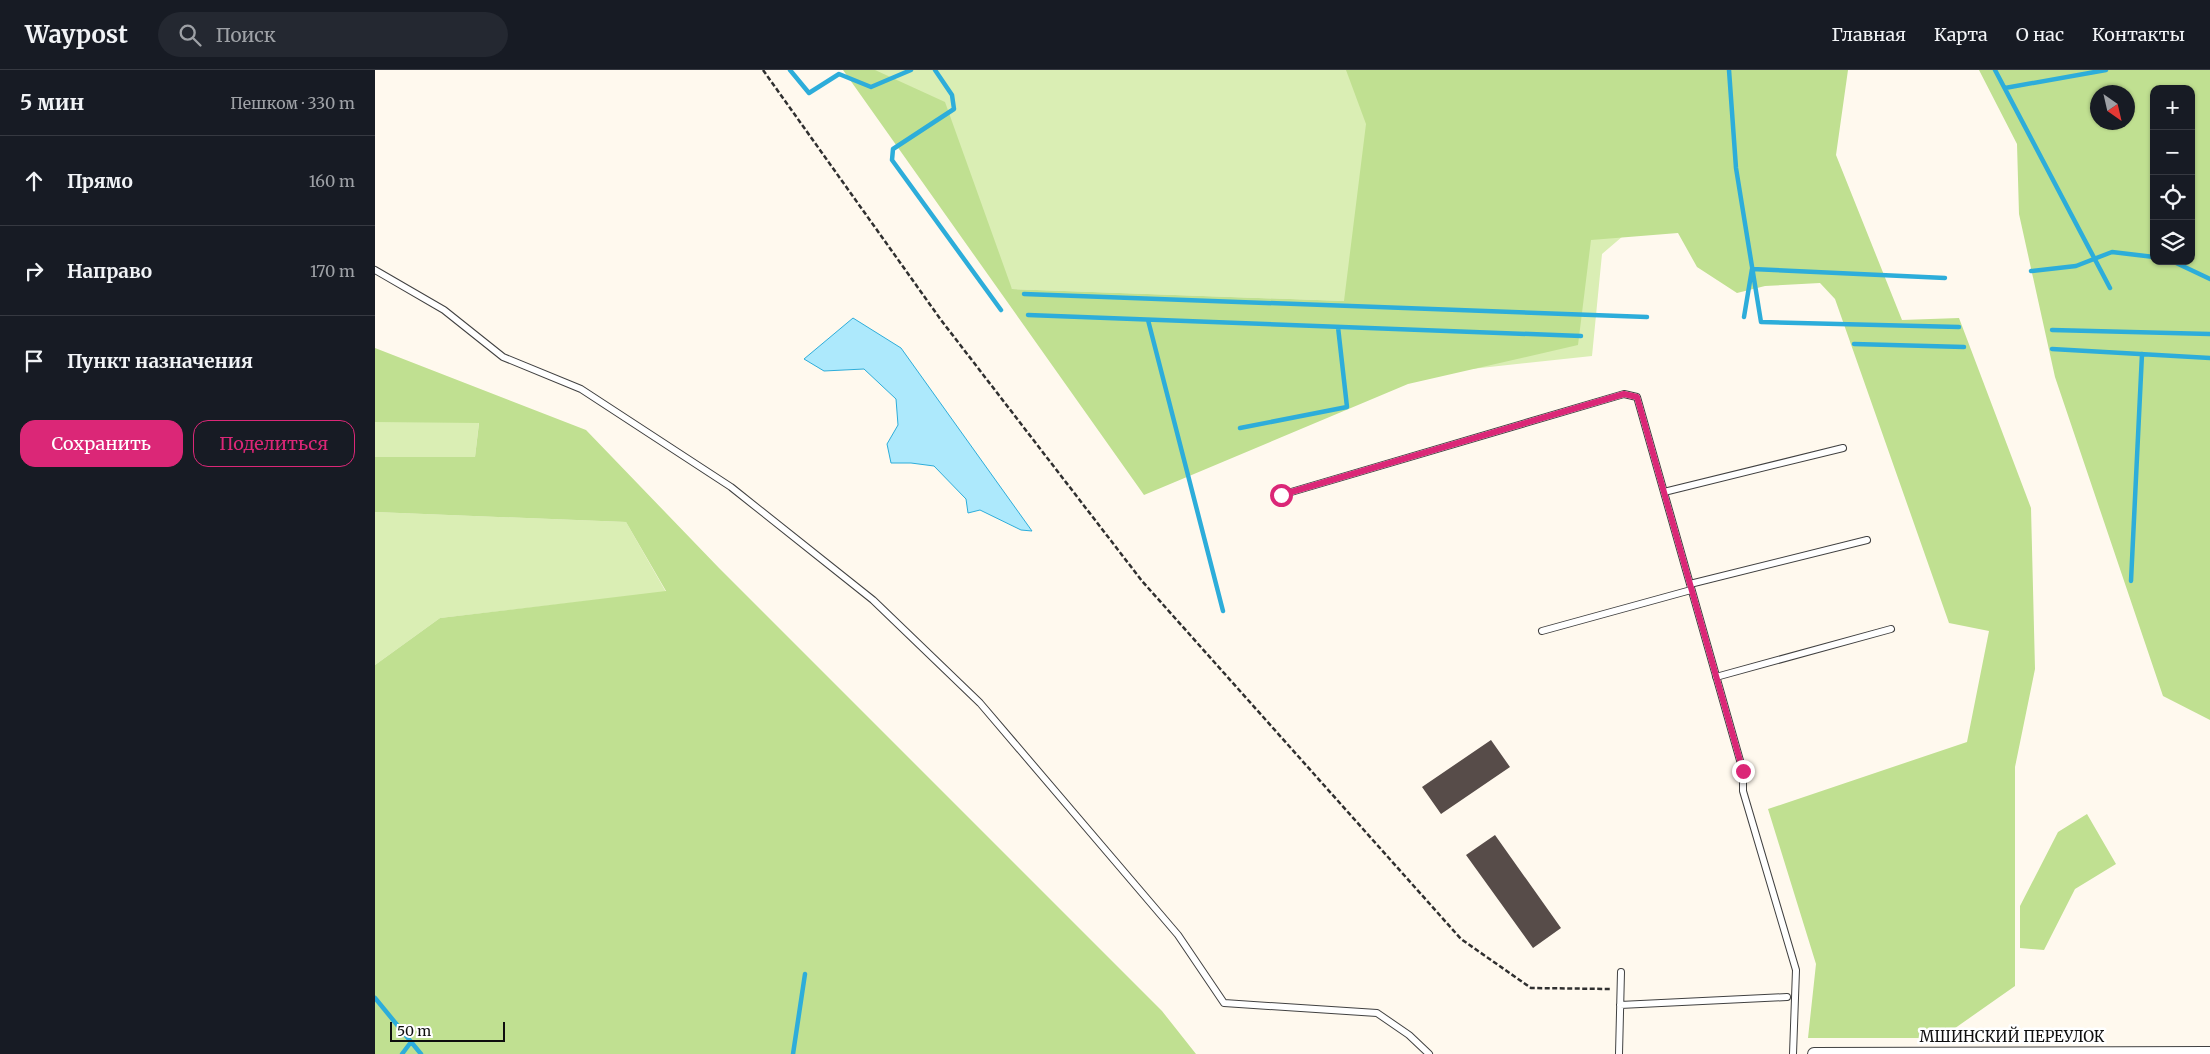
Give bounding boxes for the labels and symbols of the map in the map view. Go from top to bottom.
north arrow [2090,85,2135,130]
route start [1270,484,1293,507]
route end [1732,760,1755,783]
scale bar [390,1019,505,1042]
street label: МШИНСКИЙ ПЕРЕУЛОК [1920,1026,2105,1046]

